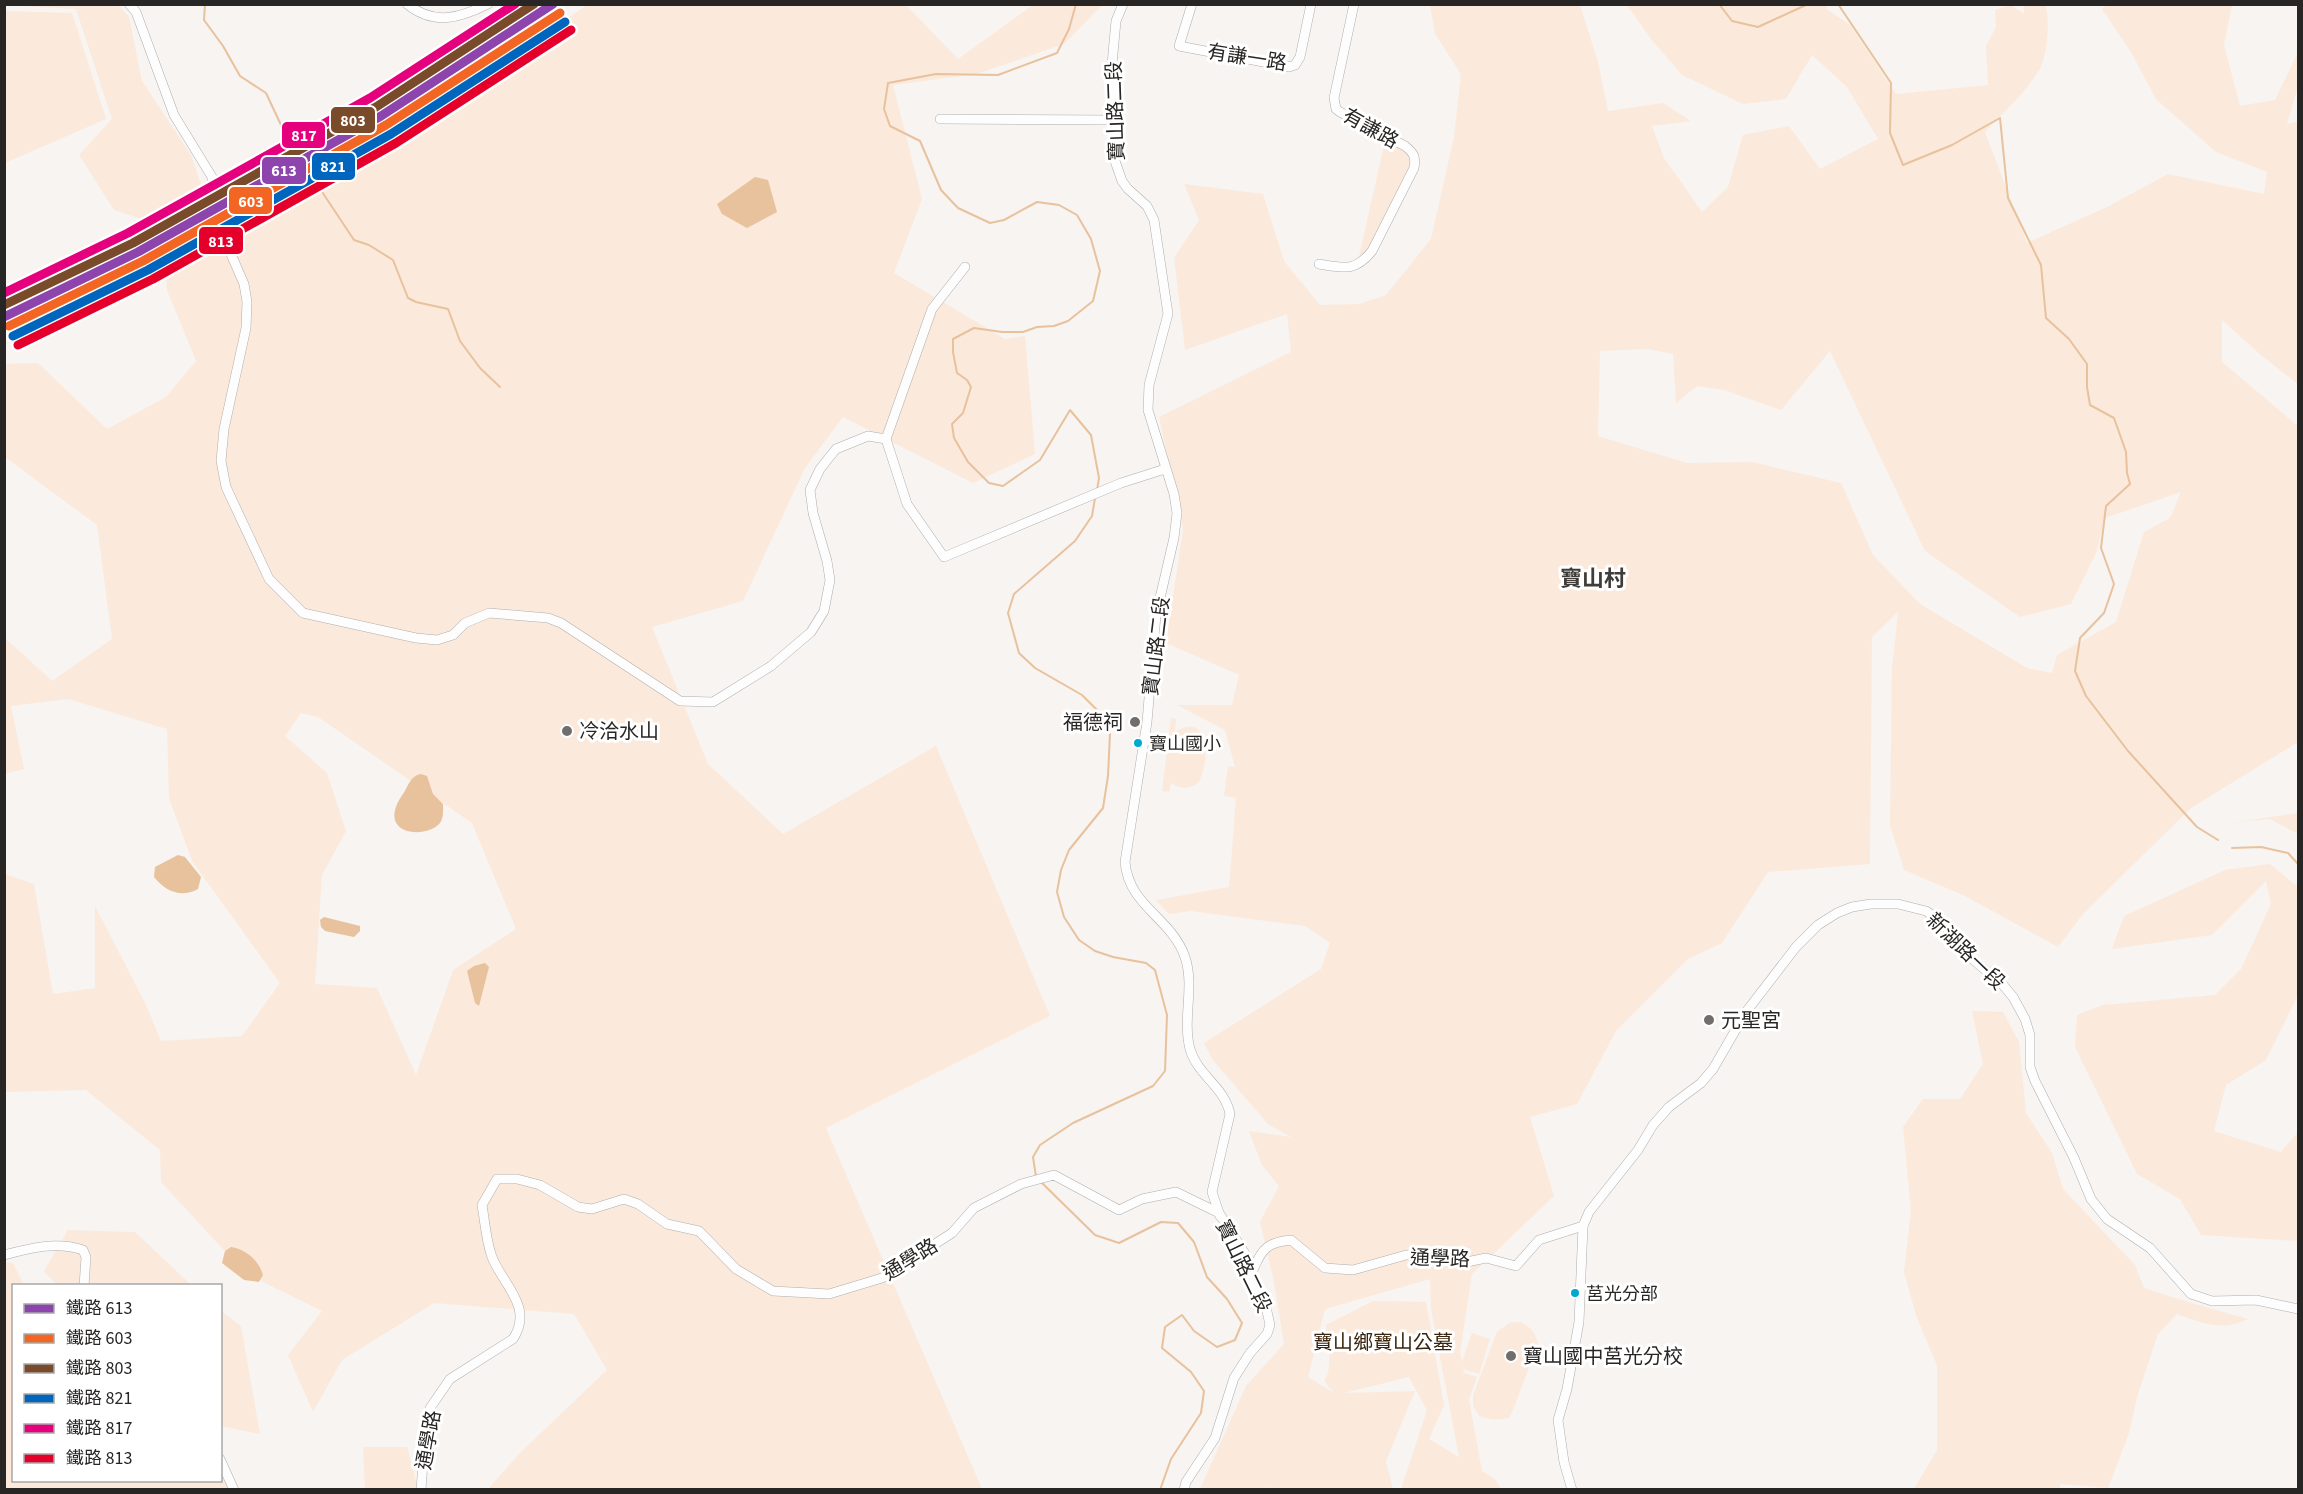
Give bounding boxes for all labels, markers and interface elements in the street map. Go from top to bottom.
street label: 有謙一路 [1205,38,1289,78]
street label: 寶山路二段 [1100,61,1132,161]
street label: 有謙路 [1337,102,1404,156]
line badge: 803 [330,106,376,134]
text: 803 [340,110,366,132]
line badge: 817 [281,121,326,149]
text: 817 [291,125,317,147]
line badge: 821 [311,152,356,181]
line badge: 613 [261,156,307,185]
text: 821 [320,156,346,178]
text: 613 [271,160,297,182]
line badge: 603 [228,186,273,215]
text: 603 [238,191,264,213]
line badge: 813 [198,226,244,255]
text: 813 [208,231,234,253]
district label: 寶山村 [1560,563,1626,595]
street label: 寶山路二段 [1137,595,1177,697]
place label: 福德祠 [1063,709,1123,737]
marker: 福德祠 [1128,715,1142,729]
place label: 冷洽水山 [579,718,659,746]
marker: 冷洽水山 [560,724,574,738]
place label: 寶山國小 [1149,732,1221,757]
marker: 寶山國小 [1132,737,1144,749]
street label: 新湖路一段 [1920,907,2011,997]
place label: 元聖宮 [1721,1007,1781,1035]
marker: 元聖宮 [1702,1013,1716,1027]
street label: 寶山路二段 [1209,1215,1278,1318]
street label: 通學路 [878,1232,943,1288]
street label: 通學路 [1409,1244,1470,1274]
place label: 莒光分部 [1586,1282,1658,1307]
legend [12,1284,222,1482]
marker: 莒光分部 [1569,1287,1581,1299]
text: 鐵路 613 [66,1296,132,1321]
text: 鐵路 603 [66,1326,132,1351]
park label: 寶山鄉寶山公墓 [1313,1329,1453,1357]
place label: 寶山國中莒光分校 [1523,1343,1683,1371]
marker: 寶山國中莒光分校 [1504,1349,1518,1363]
text: 鐵路 803 [66,1356,132,1381]
text: 鐵路 821 [66,1386,132,1411]
street label: 通學路 [410,1408,448,1472]
text: 鐵路 817 [66,1416,132,1441]
text: 鐵路 813 [66,1446,132,1471]

